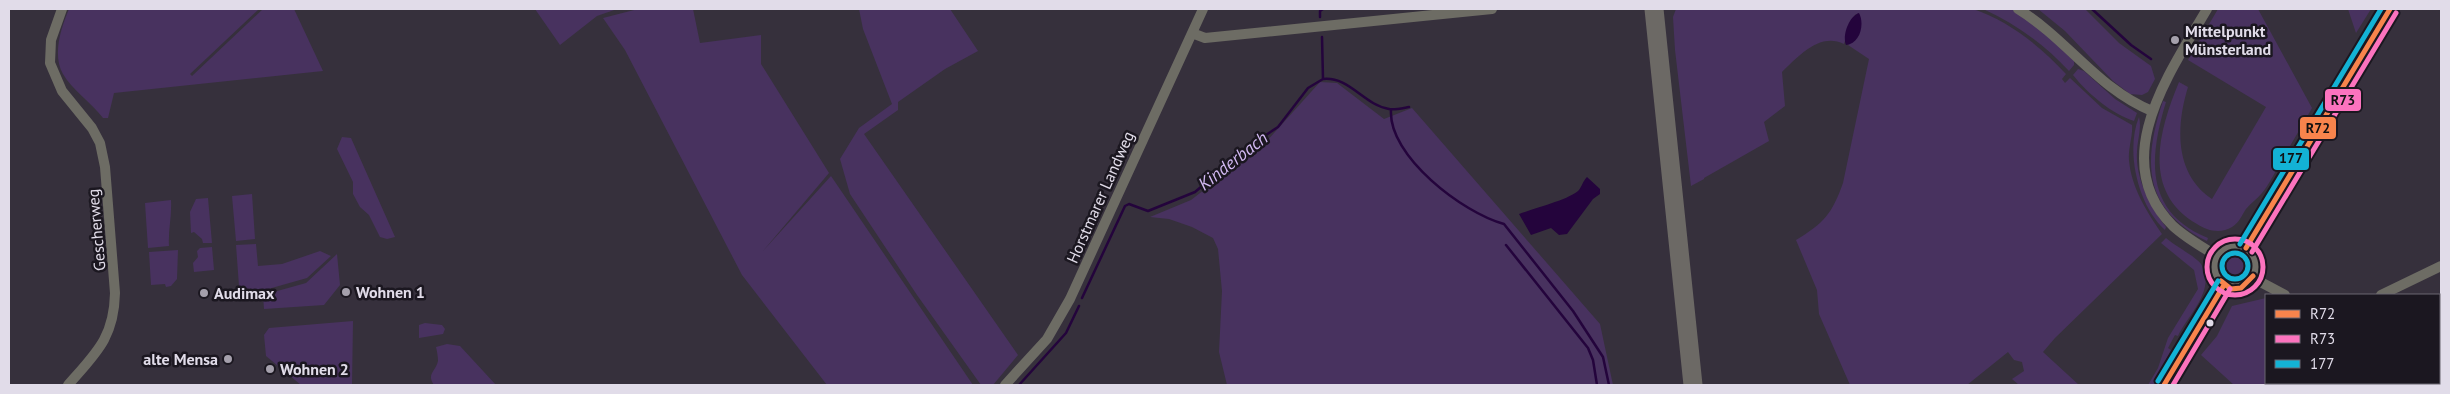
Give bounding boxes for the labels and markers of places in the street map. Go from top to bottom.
place label: Mittelpunkt Münsterland [2185,21,2271,59]
marker: Mittelpunkt Münsterland [2169,34,2181,46]
place label: Wohnen 1 [356,282,425,302]
place label: Audimax [214,283,275,303]
marker: Wohnen 1 [340,286,352,298]
marker: Audimax [198,287,210,299]
unlabelled marker [2205,318,2215,328]
place label: alte Mensa [143,349,218,369]
marker: alte Mensa [222,353,234,365]
place label: Wohnen 2 [280,359,349,379]
marker: Wohnen 2 [264,363,276,375]

